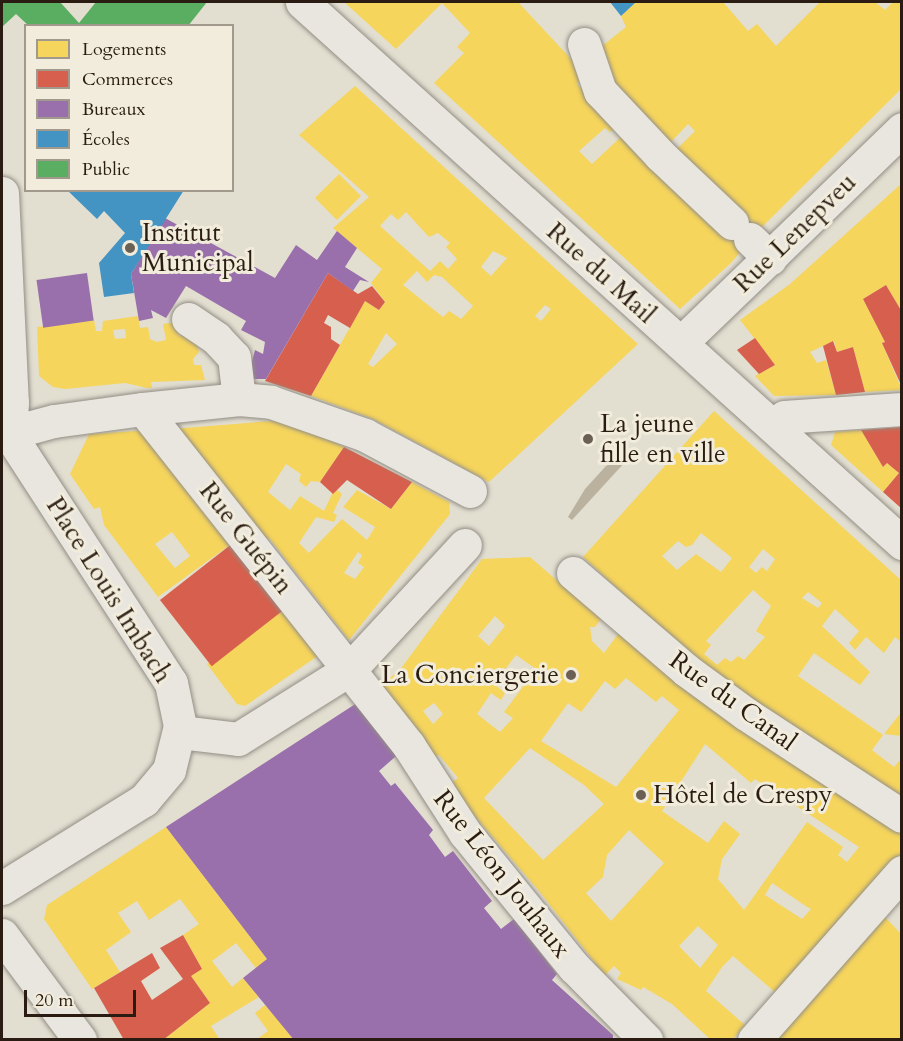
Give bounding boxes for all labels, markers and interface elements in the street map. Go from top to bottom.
legend [24,24,234,192]
text: Logements [82,37,166,62]
text: Commerces [82,67,173,92]
text: Bureaux [82,97,145,122]
text: Écoles [82,127,130,152]
text: Public [82,157,130,182]
street label: Rue Lenepveu [727,167,863,299]
street label: Rue du Mail [540,216,662,330]
place label: Institut Municipal [142,217,254,278]
marker: Institut Municipal [123,241,137,255]
place label: La jeune fille en ville [600,408,726,470]
marker: La jeune fille en ville [581,432,595,446]
street label: Rue Guépin [193,476,299,600]
street label: Place Louis Imbach [39,491,179,689]
street label: Rue du Canal [663,644,803,758]
place label: La Conciergerie [381,659,559,691]
marker: La Conciergerie [564,668,578,682]
place label: Hôtel de Crespy [653,779,832,811]
street label: Rue Léon Jouhaux [427,784,577,964]
marker: Hôtel de Crespy [634,788,648,802]
scale bar [27,978,140,1016]
text: 20 m [35,988,74,1013]

